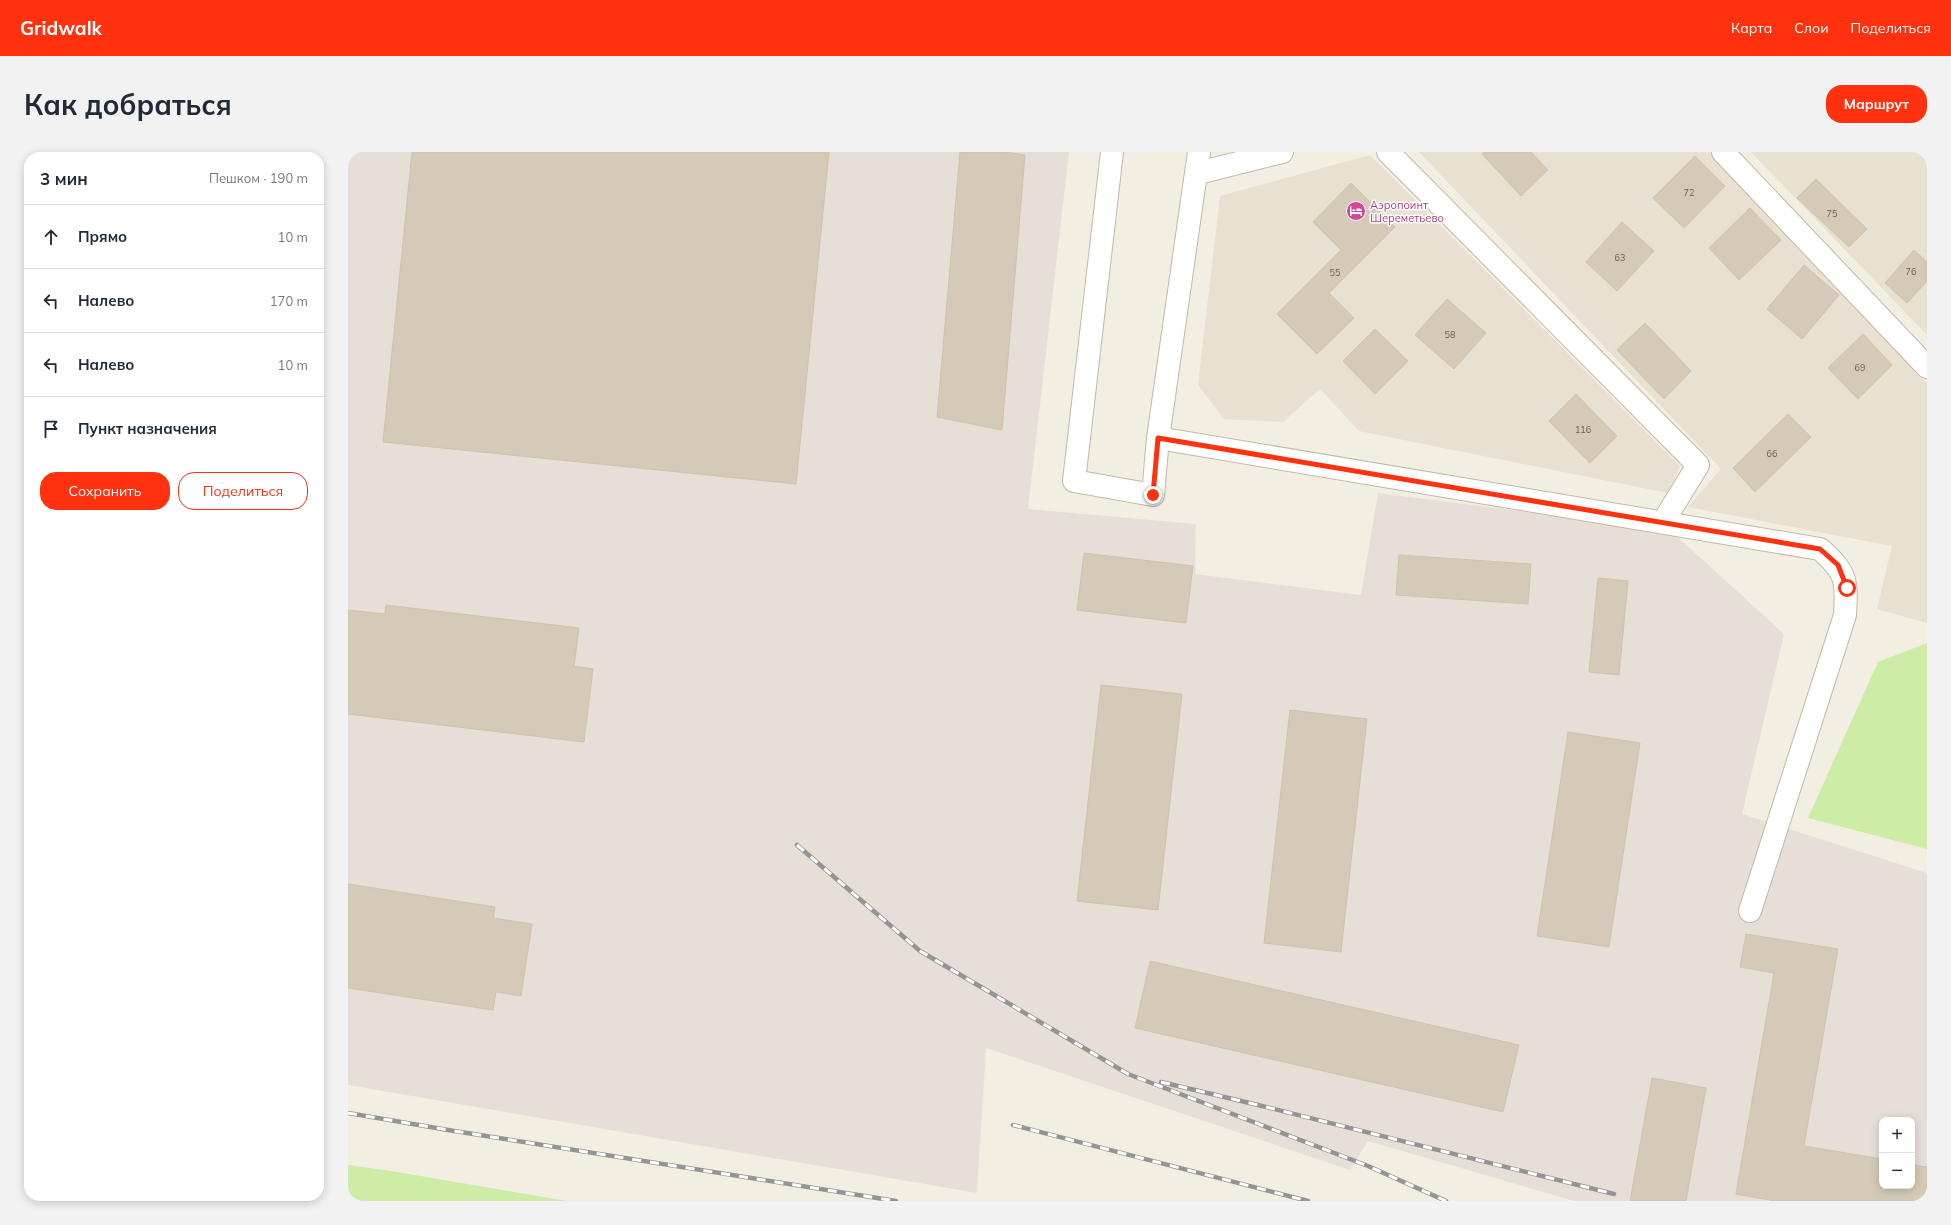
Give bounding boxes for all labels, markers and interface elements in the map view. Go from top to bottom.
text: Gridwalk [20,16,102,40]
text: Карта [1731,19,1772,37]
text: Слои [1794,19,1829,37]
text: Поделиться [1851,19,1931,37]
button: Маршрут [1826,85,1927,123]
text: Как добраться [24,87,232,122]
text: 3 мин [40,168,88,189]
text: Пешком · 190 m [209,170,308,186]
house number: 72 [1684,187,1694,198]
place label: Аэропоинт Шереметьево [1370,198,1444,225]
hotel icon: Аэропоинт Шереметьево [1345,200,1367,222]
house number: 75 [1827,208,1838,219]
icon: ahead [40,226,62,248]
text: Прямо [78,227,127,246]
text: 10 m [278,229,308,245]
house number: 63 [1615,252,1625,263]
house number: 76 [1906,266,1916,277]
house number: 55 [1330,267,1341,278]
icon: left [40,290,62,312]
text: Налево [78,291,134,310]
text: 170 m [270,293,308,309]
house number: 58 [1445,329,1455,340]
icon: left [40,354,62,376]
text: Налево [78,355,134,374]
text: 10 m [278,357,308,373]
house number: 69 [1855,362,1865,373]
icon: arrive [40,418,62,440]
text: Пункт назначения [78,419,217,438]
house number: 116 [1575,424,1591,435]
house number: 66 [1767,448,1777,459]
button: Сохранить [40,472,170,510]
button: Поделиться [178,472,308,510]
route end [1144,486,1162,504]
route start [1838,579,1856,597]
map controls [1879,1117,1915,1189]
button: + [1879,1117,1915,1153]
button: − [1879,1153,1915,1189]

